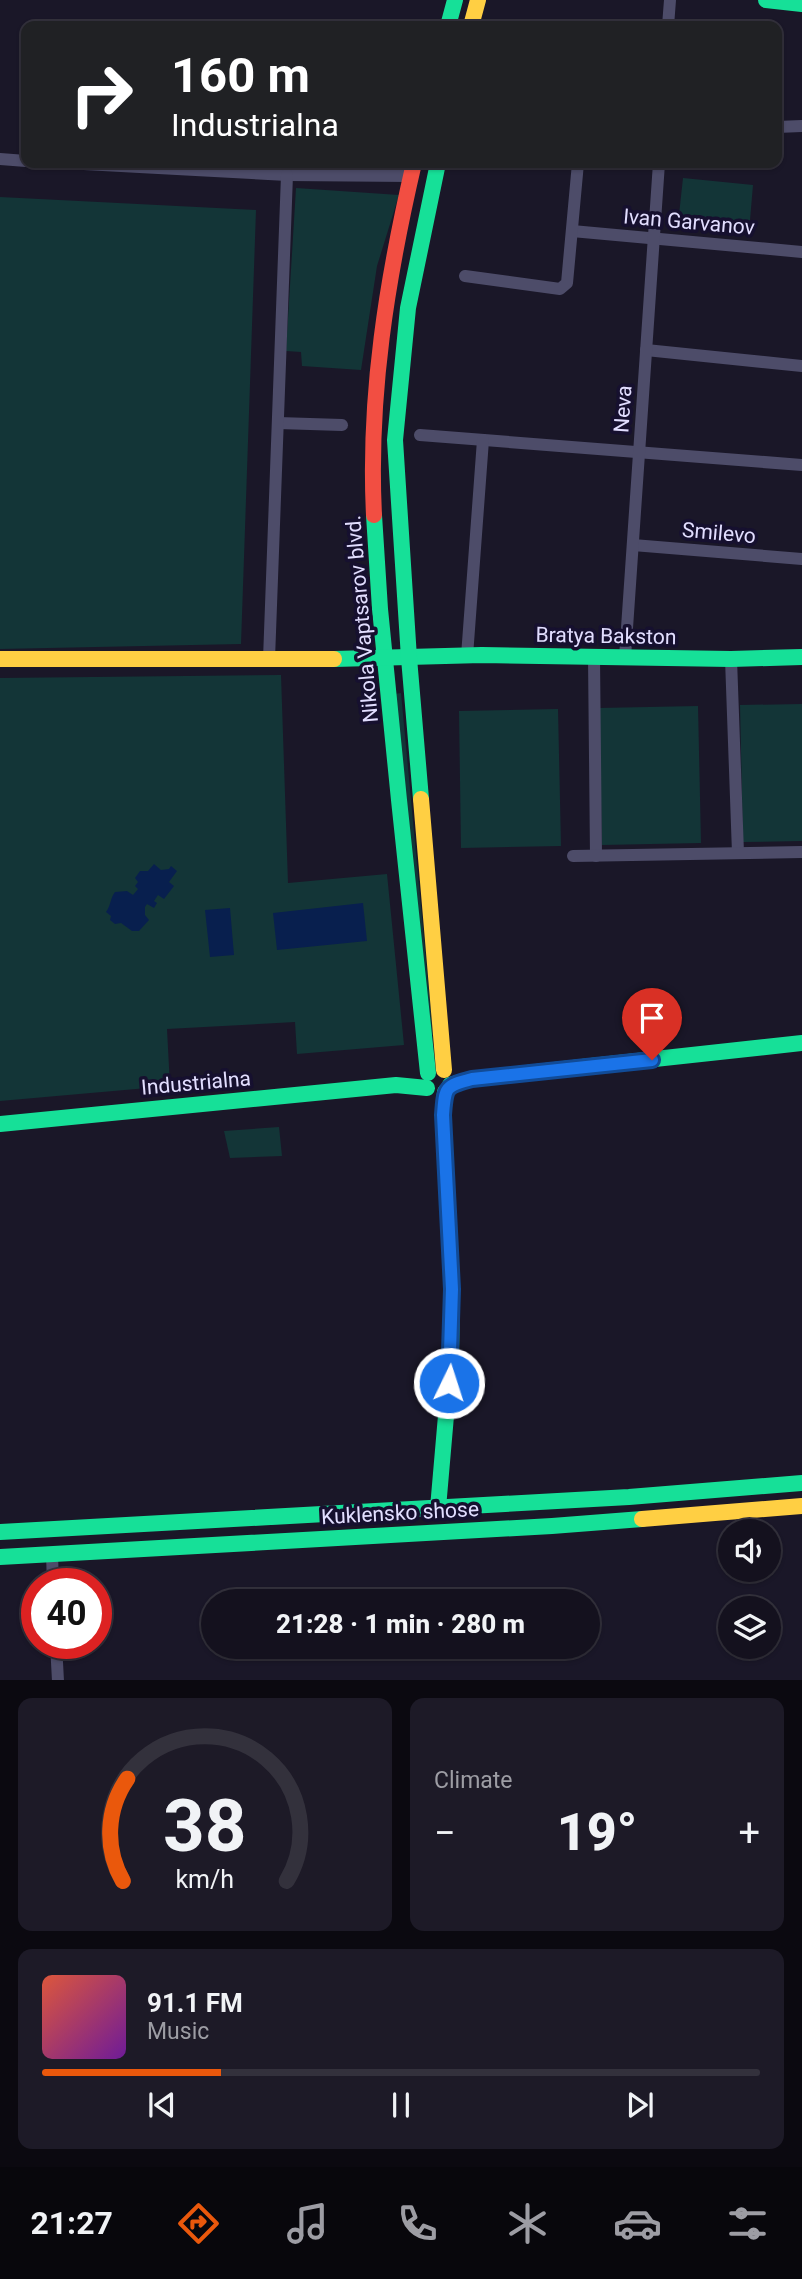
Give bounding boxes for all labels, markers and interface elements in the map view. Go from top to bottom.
text: 160 m [171,47,310,104]
icon: right [56,49,147,140]
text: Industrialna [171,106,339,144]
street label: Ivan Garvanov [622,204,756,240]
street label: Neva [609,385,637,433]
street label: Nikola Vaptsarov blvd. [341,514,383,724]
street label: Smilevo [681,518,757,548]
street label: Bratya Bakston [535,623,677,649]
pin [622,988,682,1060]
icon: arrive [633,999,671,1037]
street label: Industrialna [140,1066,252,1100]
position arrow [412,1346,486,1420]
street label: Kuklensko shose [320,1497,480,1529]
map controls [718,1519,781,1659]
button: sound [718,1519,781,1582]
speed limit sign: 40 [21,1568,112,1659]
button: layers [718,1596,781,1659]
text: 21:28 · 1 min · 280 m [276,1609,525,1639]
text: Climate [434,1767,513,1794]
text: 38 [163,1783,247,1869]
text: 19° [557,1802,637,1863]
text: − [434,1811,456,1855]
text: + [738,1811,760,1855]
text: km/h [176,1864,234,1893]
text: 91.1 FM [147,1988,243,2018]
text: Music [147,2018,209,2045]
icon: previous [143,2086,181,2124]
icon: pause [382,2086,420,2124]
icon: next [621,2086,659,2124]
icon: directions [174,2199,223,2248]
icon: music [283,2199,332,2248]
icon: phone [393,2199,442,2248]
icon: climate [503,2199,552,2248]
icon: car [613,2199,662,2248]
icon: filters [723,2199,772,2248]
text: 21:27 [30,2204,113,2242]

